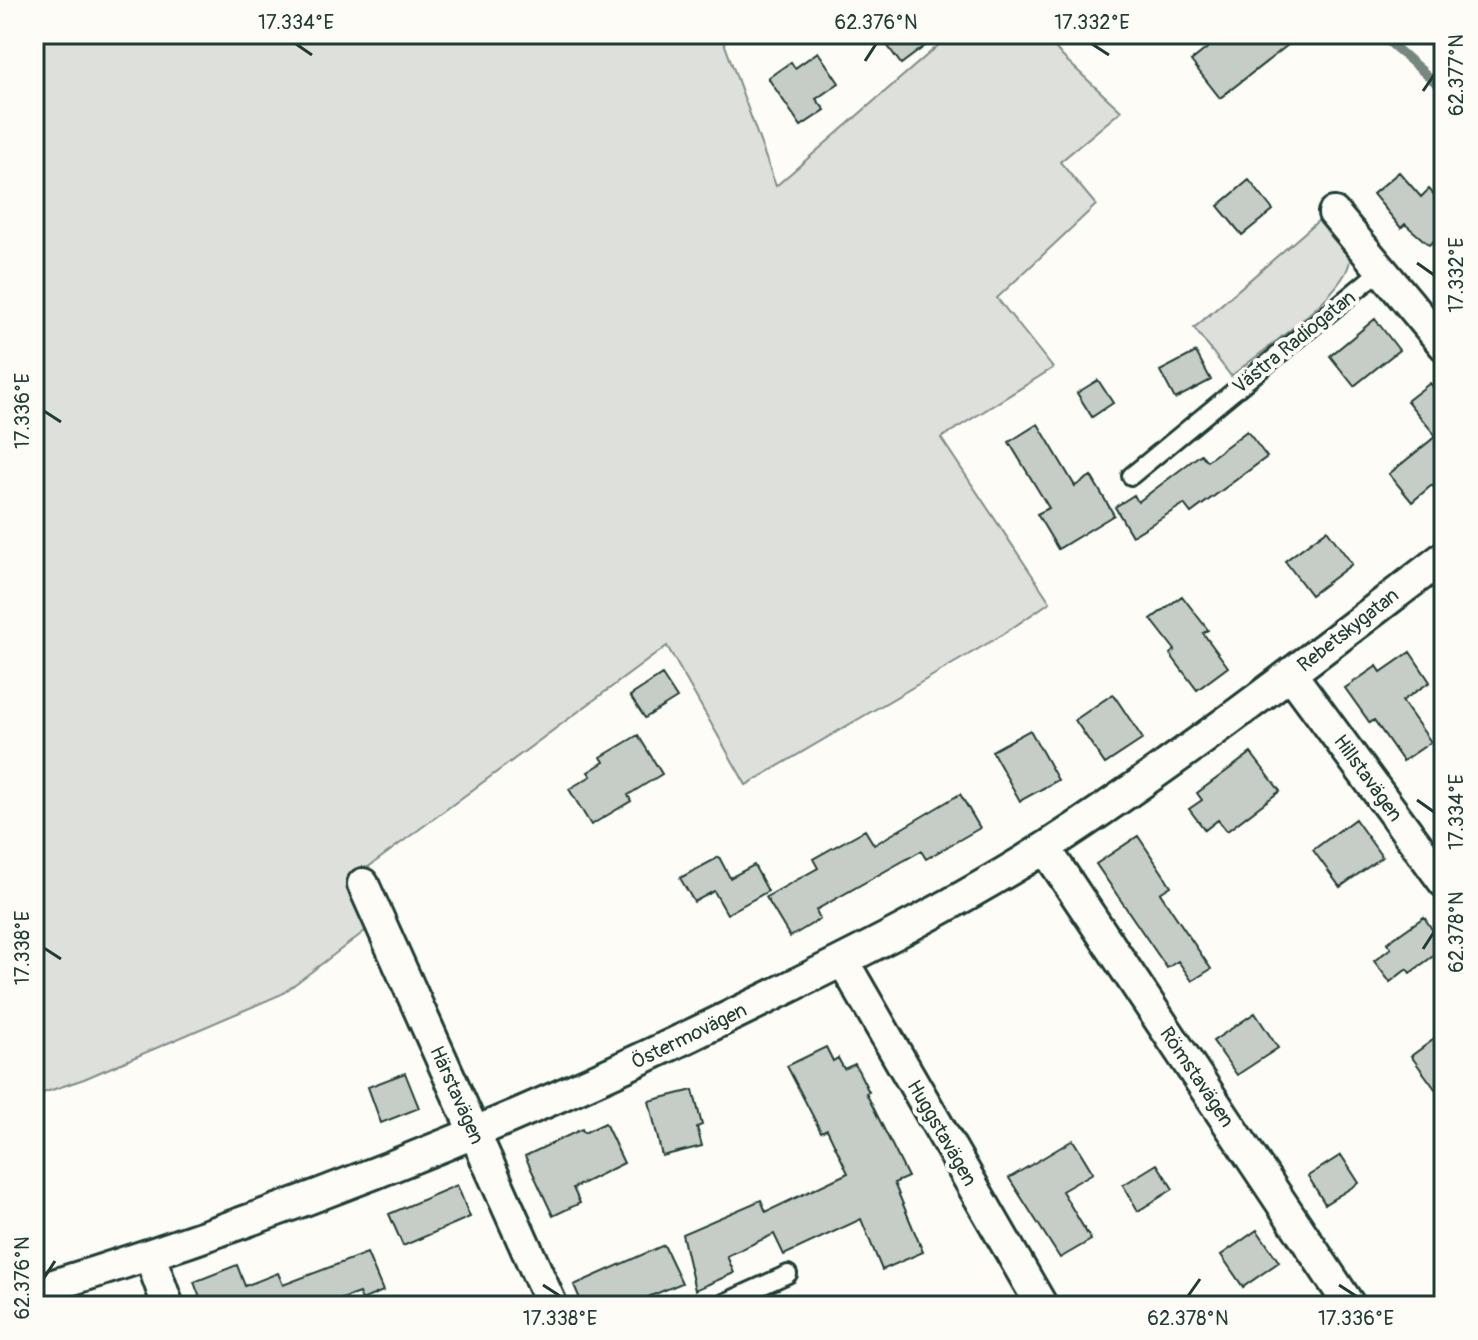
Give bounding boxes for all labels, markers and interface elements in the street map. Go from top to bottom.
text: 17.334°E [258,10,334,35]
text: 62.376°N [835,10,917,35]
text: 17.332°E [1054,10,1130,35]
text: 62.377°N [1444,34,1469,116]
text: 17.332°E [1444,237,1469,313]
street label: Västra Radiogatan [1227,285,1361,399]
text: 17.336°E [10,373,35,449]
street label: Rebetskygatan [1292,583,1404,677]
street label: Hillstavägen [1328,730,1408,826]
text: 17.334°E [1444,774,1469,850]
text: 62.378°N [1444,891,1469,973]
text: 17.338°E [10,911,35,985]
street label: Östermovägen [627,997,751,1075]
street label: Römstavägen [1154,1022,1240,1132]
street label: Härstavägen [424,1042,490,1148]
street label: Huggstavägen [902,1075,982,1191]
text: 62.376°N [10,1237,35,1319]
text: 17.338°E [523,1306,597,1331]
text: 62.378°N [1147,1306,1229,1331]
text: 17.336°E [1318,1306,1394,1331]

